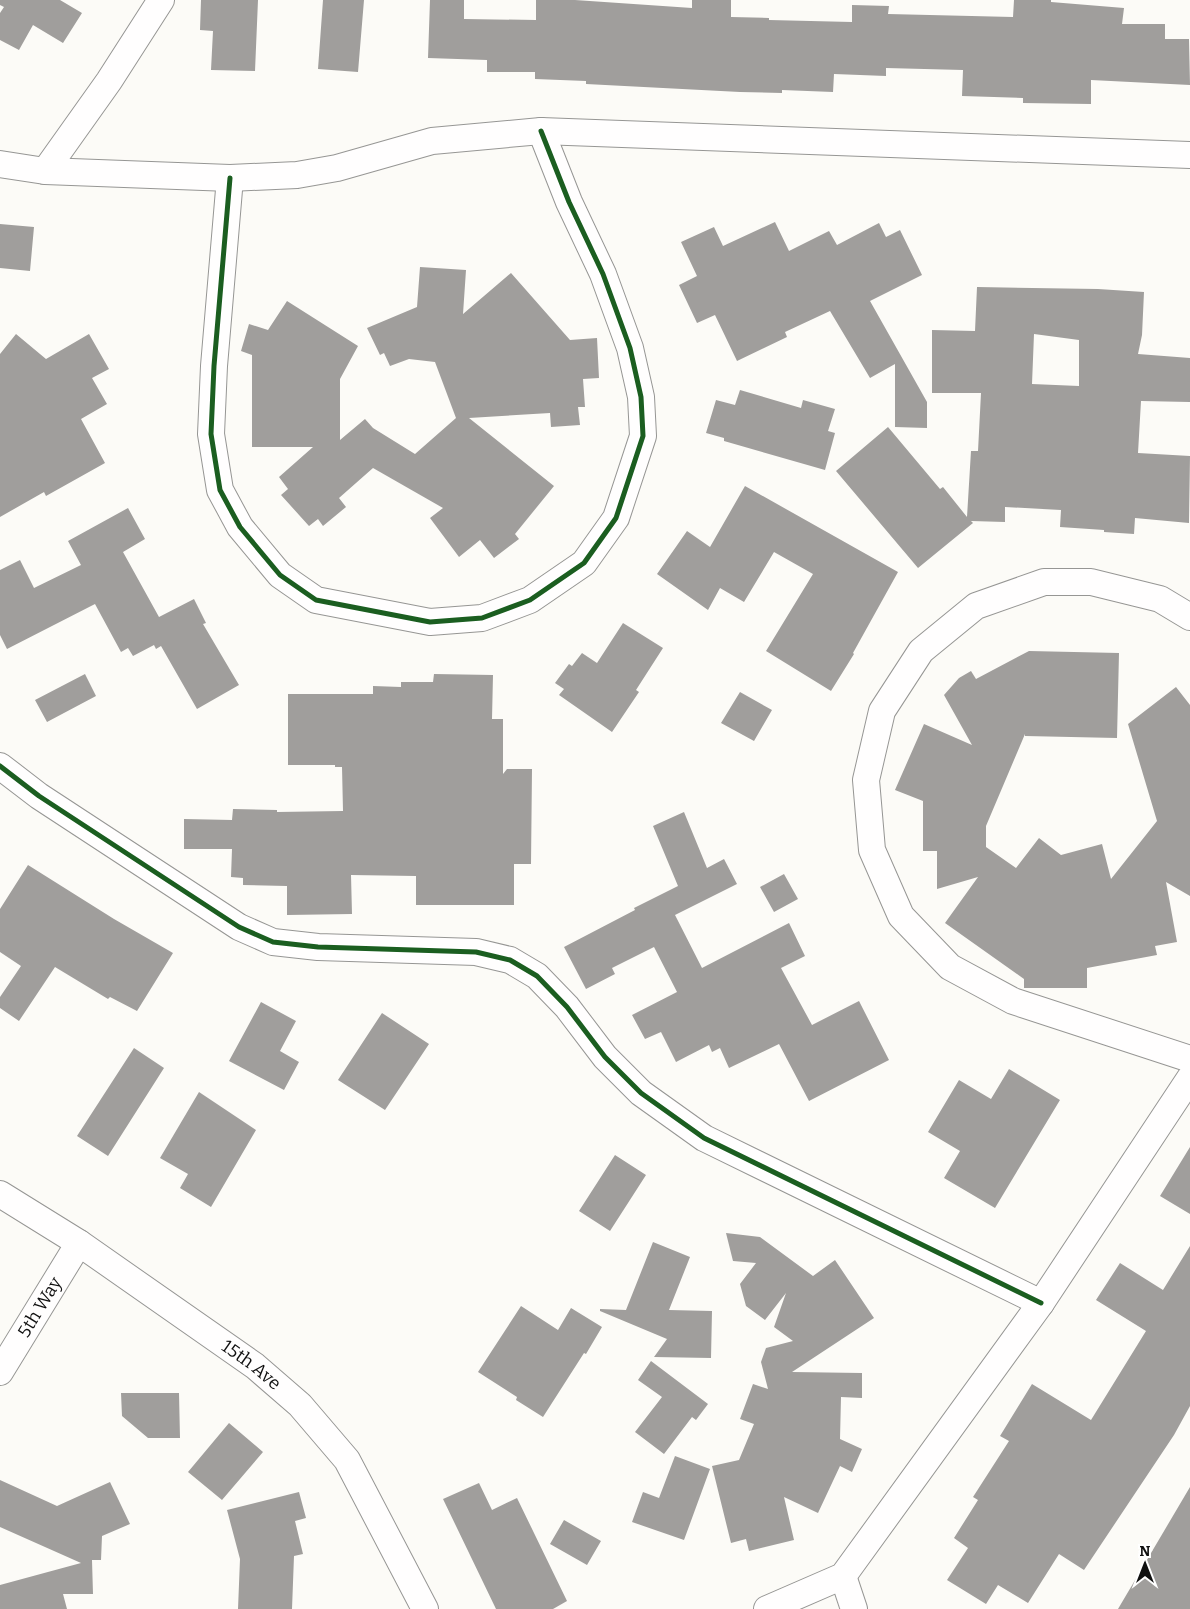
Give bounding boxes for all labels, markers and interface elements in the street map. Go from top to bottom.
street label: 5th Way [13,1273,67,1341]
street label: 15th Ave [217,1335,285,1395]
north arrow [1120,1539,1170,1589]
text: N [1140,1543,1151,1560]

